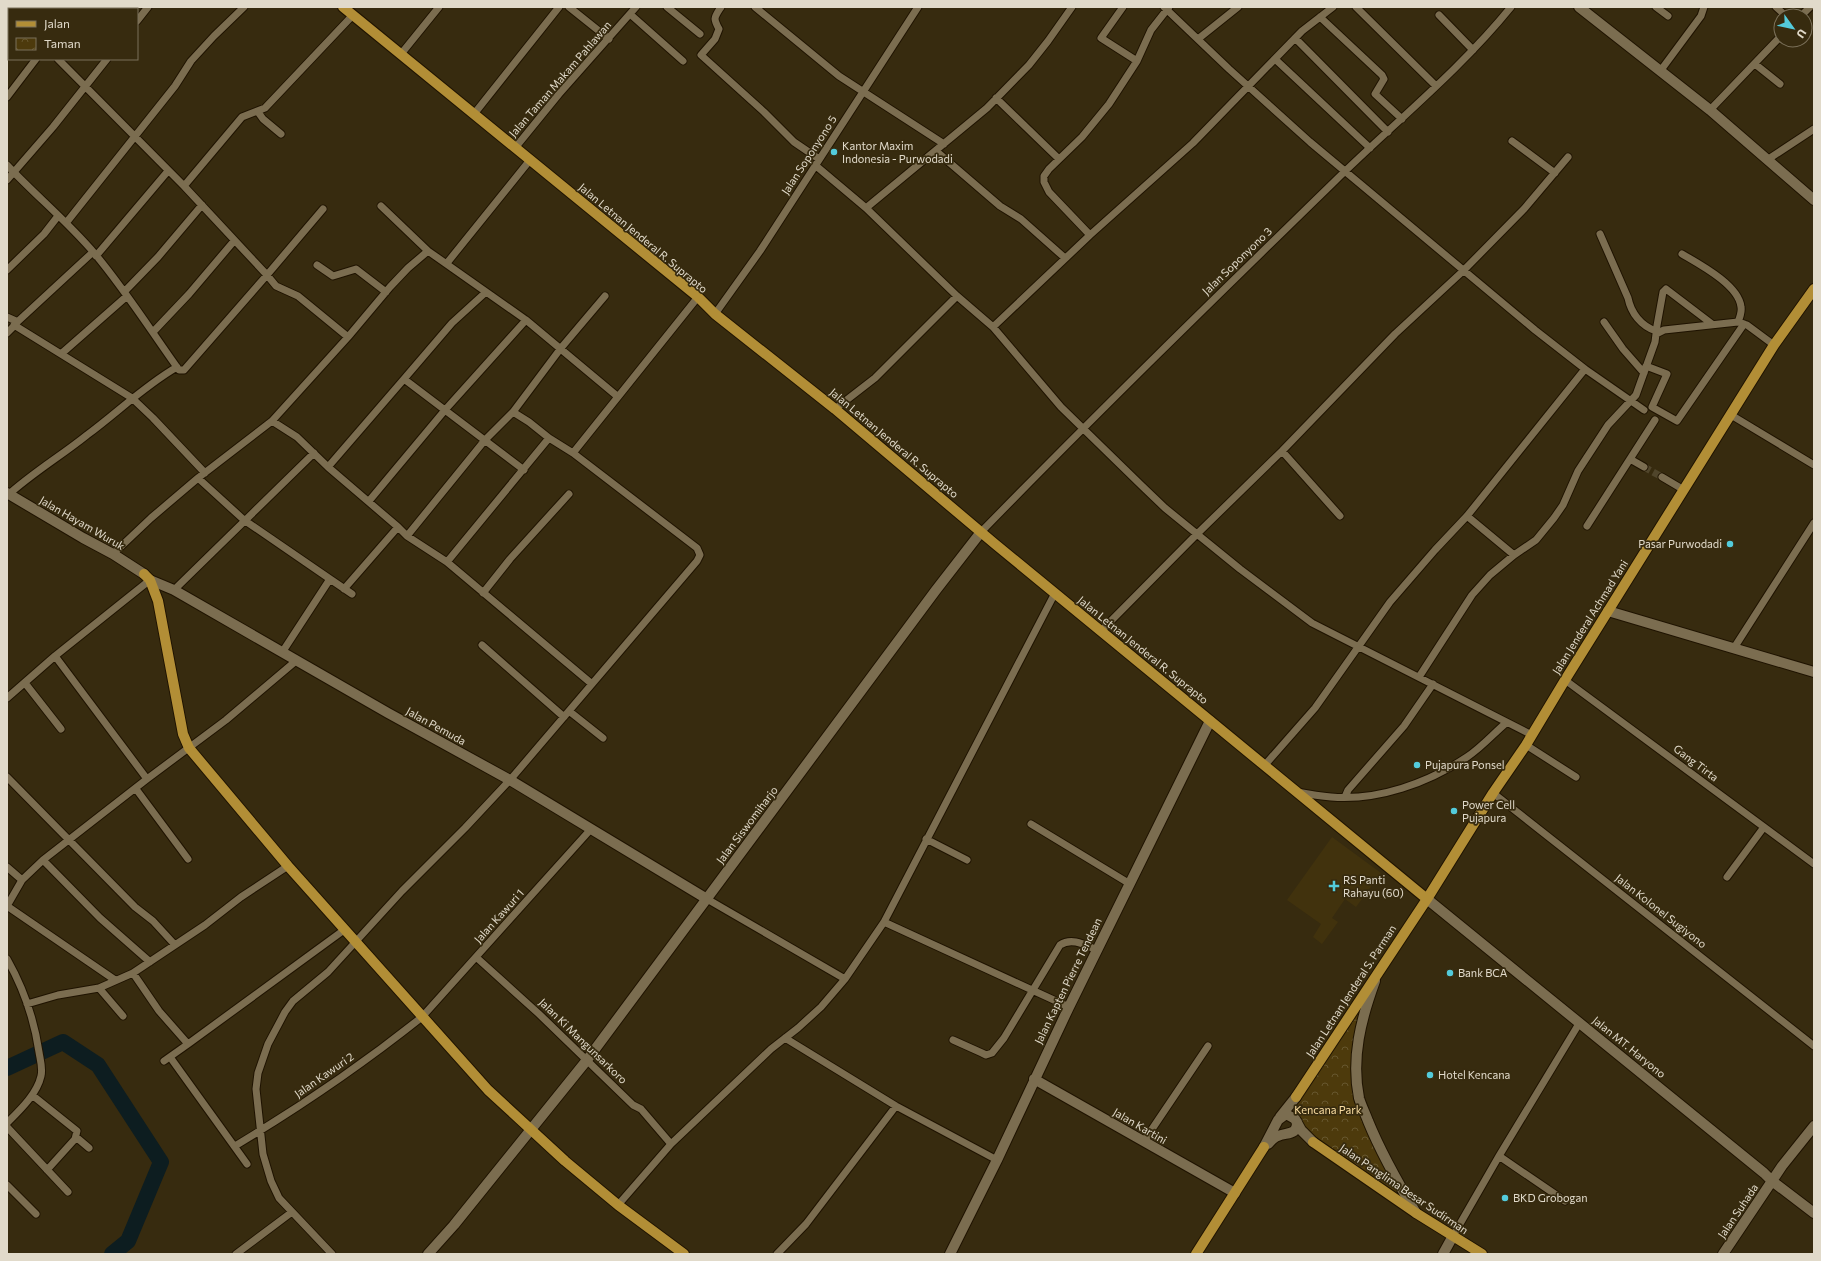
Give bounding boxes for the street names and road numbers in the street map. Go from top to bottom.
street label: Jalan Taman Makam Pahlawan [506,18,614,140]
street label: Jalan Soponyono 5 [778,113,840,197]
street label: Jalan Letnan Jenderal R. Suprapto [576,180,711,296]
street label: Jalan Soponyono 3 [1199,224,1275,298]
street label: Jalan Letnan Jenderal R. Suprapto [827,385,962,501]
street label: Jalan Hayam Wuruk [37,493,127,553]
street label: Jalan Jenderal Achmad Yani [1549,557,1631,677]
street label: Jalan Letnan Jenderal R. Suprapto [1075,593,1211,707]
street label: Jalan Pemuda [404,704,468,748]
street label: Gang Tirta [1671,742,1721,784]
street label: Jalan Siswomiharjo [713,783,781,867]
street label: Jalan Kolonel Sugiyono [1612,871,1710,951]
street label: Jalan Kawuri 1 [471,886,527,946]
street label: Jalan Kapten Pierre Tendean [1031,916,1105,1046]
street label: Jalan Letnan Jenderal S. Parman [1303,922,1399,1060]
street label: Jalan Ki Mangunsarkoro [536,995,630,1087]
street label: Jalan MT. Haryono [1589,1013,1669,1081]
street label: Jalan Kawuri 2 [292,1049,356,1101]
street label: Jalan Kartini [1111,1105,1170,1147]
street label: Jalan Panglima Besar Sudirman [1337,1141,1471,1237]
street label: Jalan Suhada [1715,1181,1761,1241]

